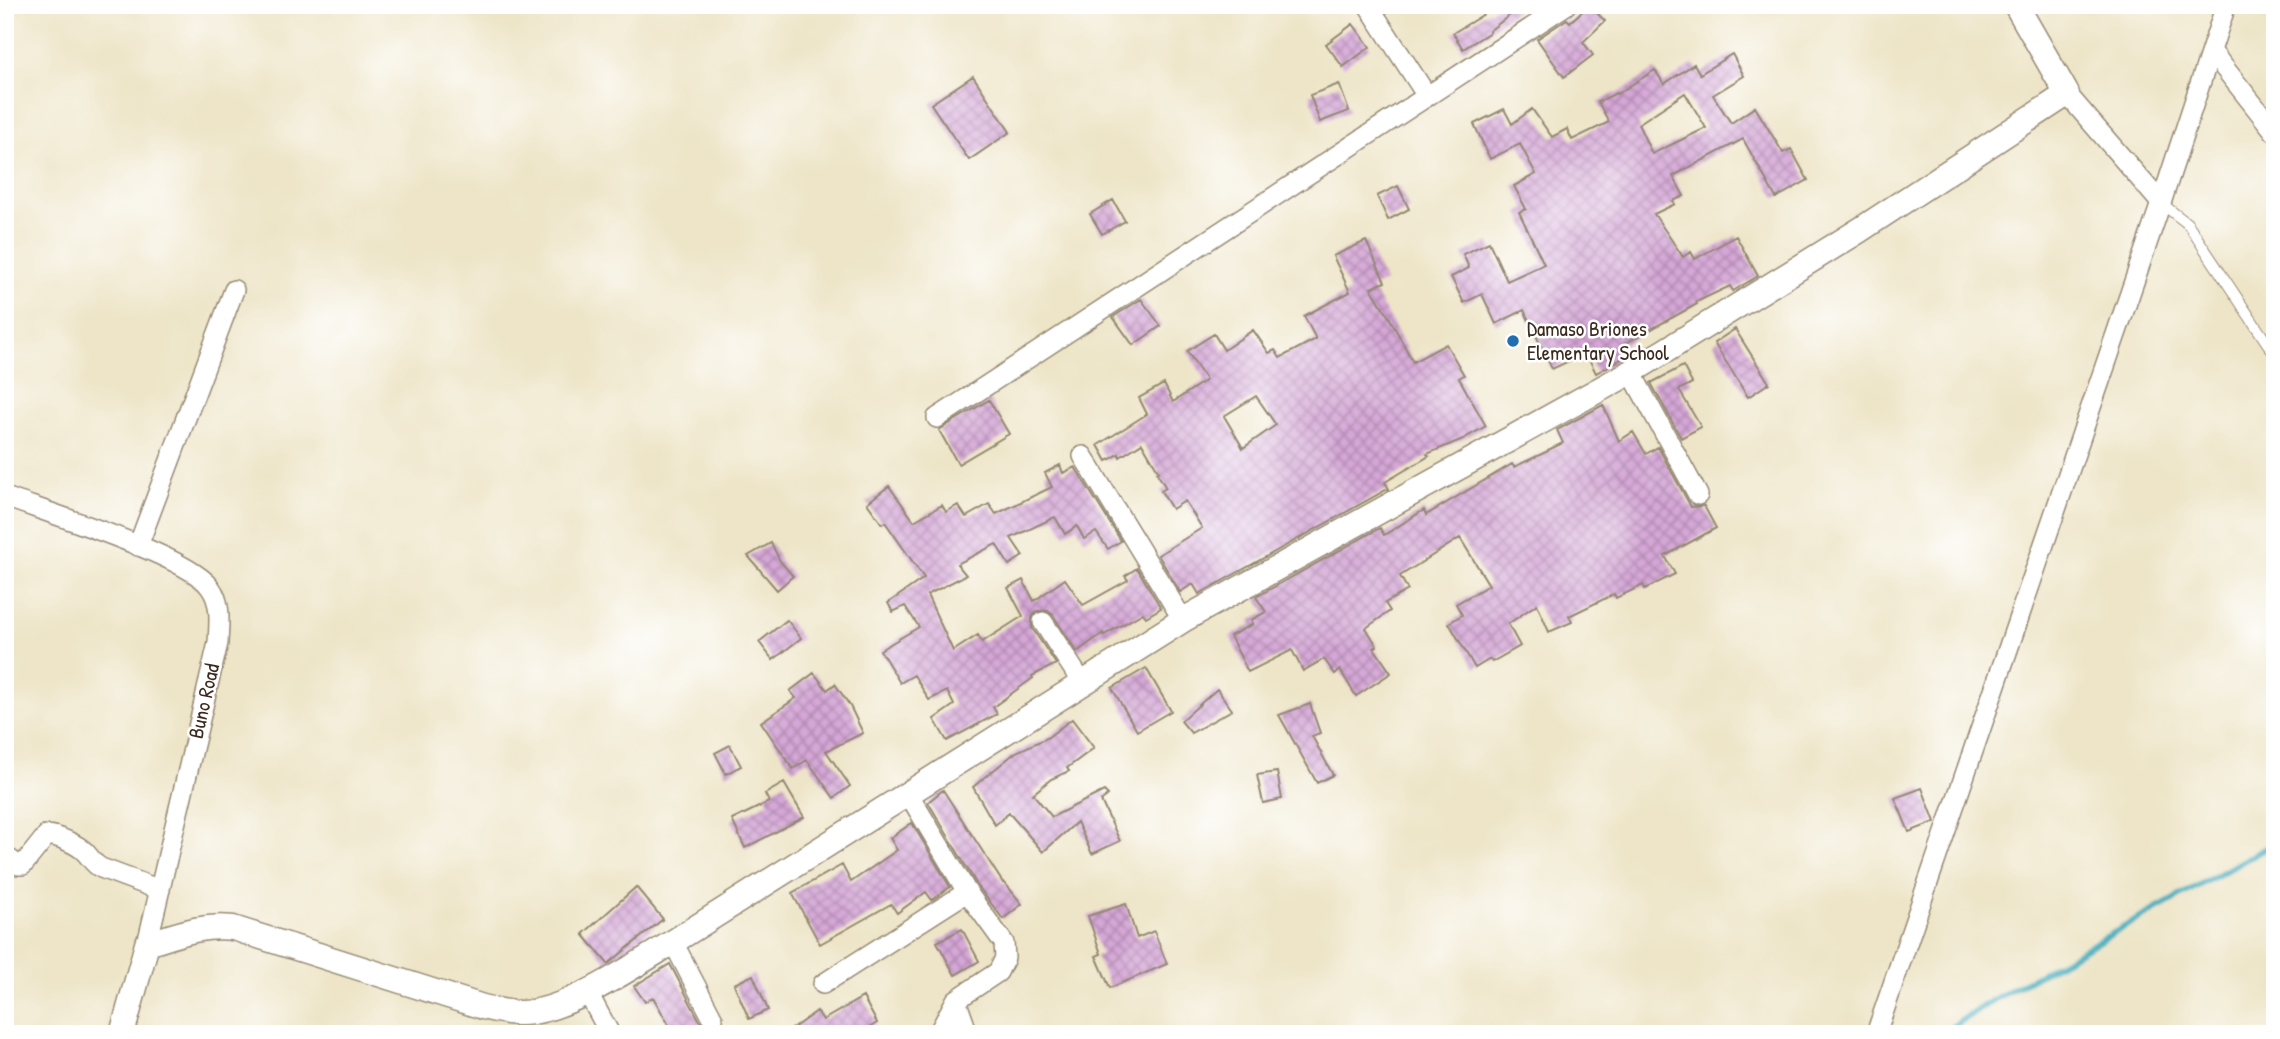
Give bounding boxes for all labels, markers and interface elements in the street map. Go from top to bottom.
place label: Damaso Briones Elementary School [1527,314,1669,367]
marker: Damaso Briones Elementary School [1505,333,1521,349]
street label: Buno Road [181,660,226,741]

